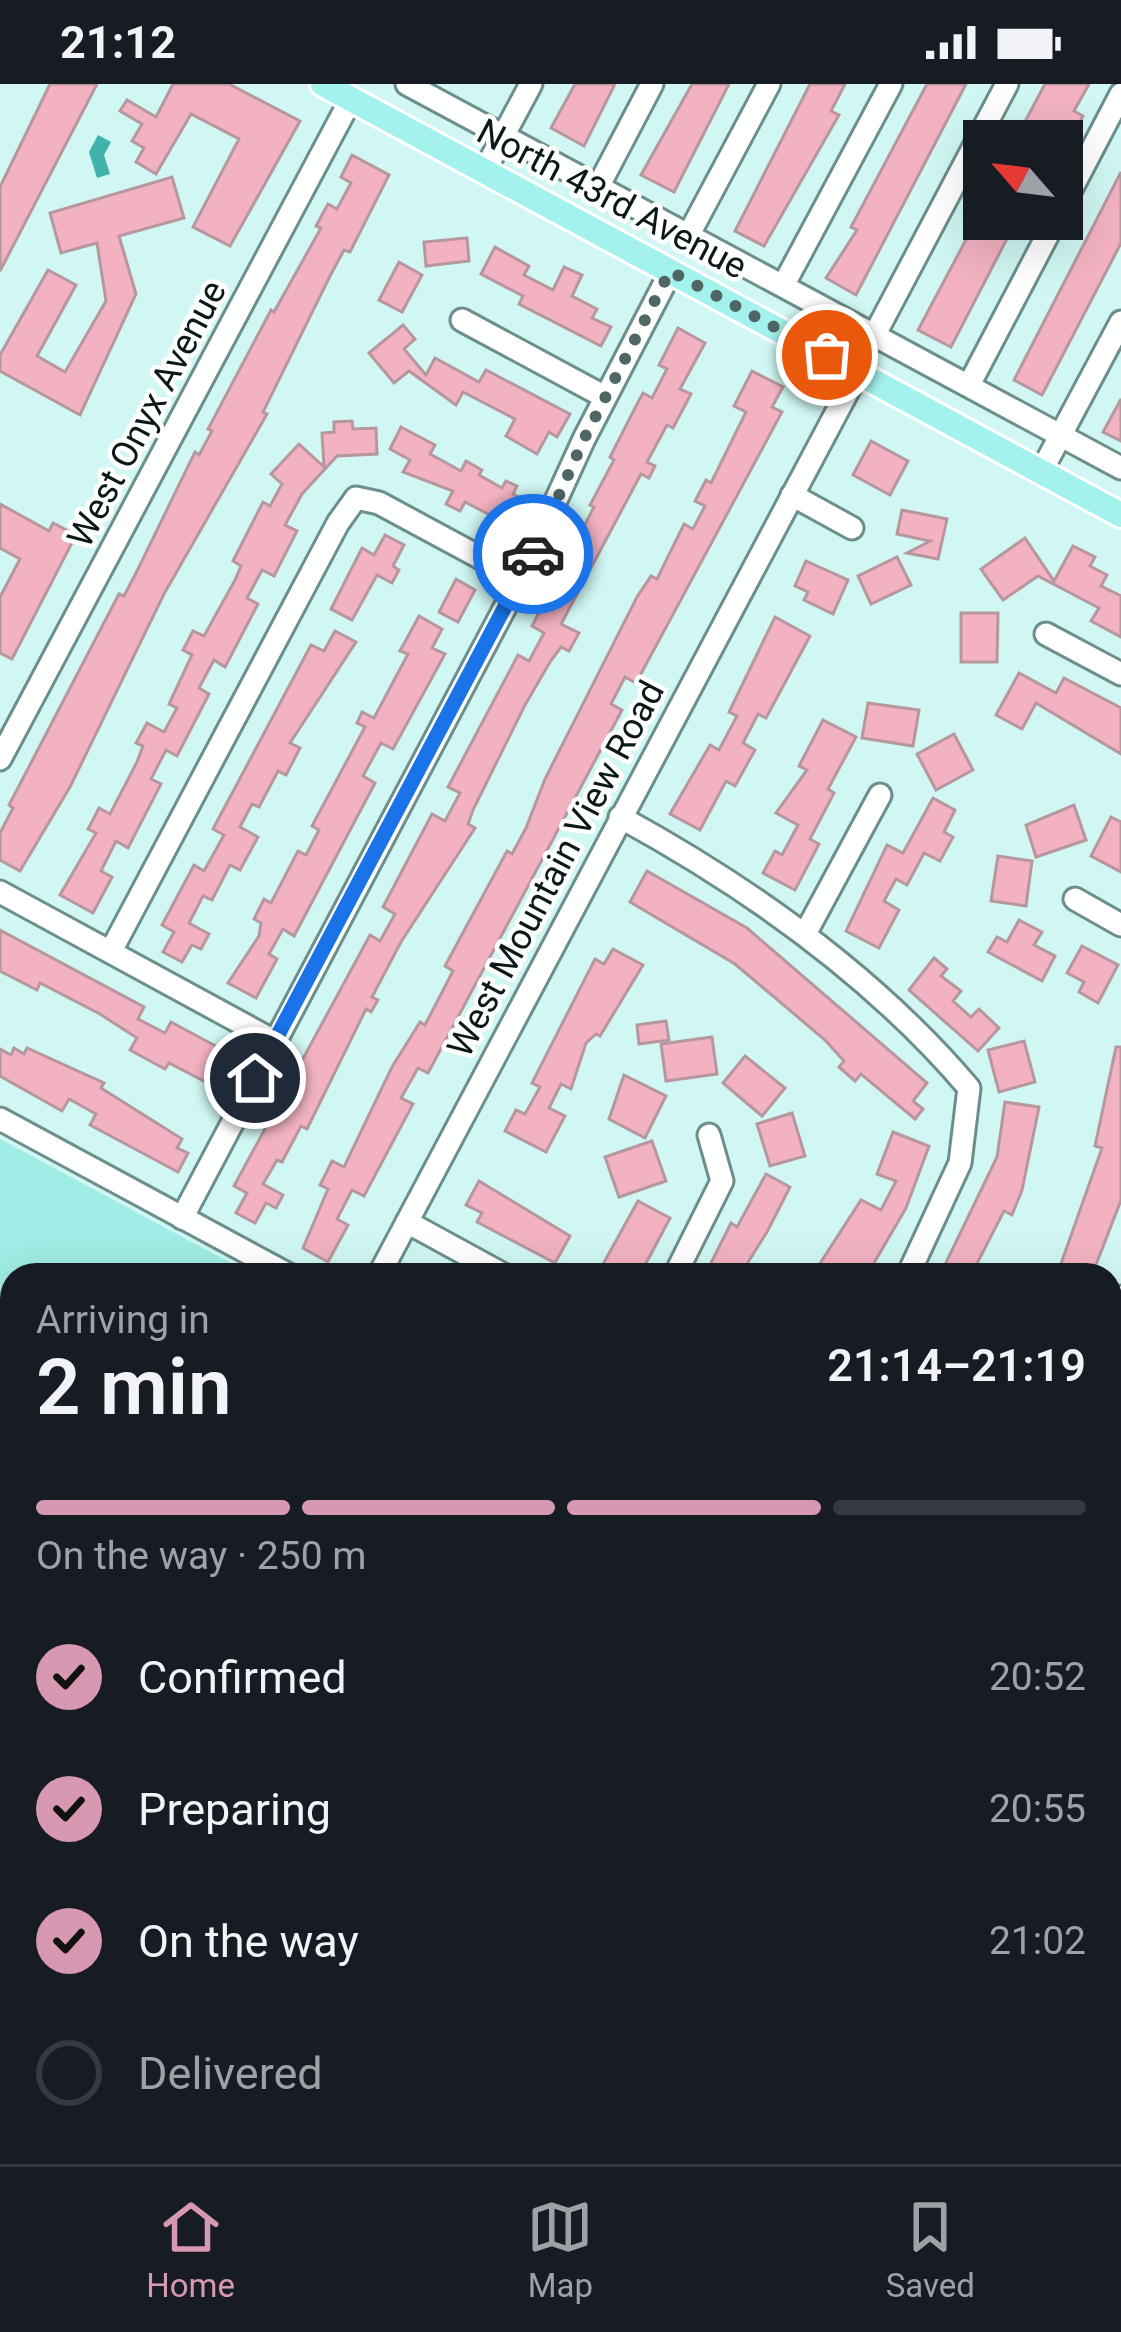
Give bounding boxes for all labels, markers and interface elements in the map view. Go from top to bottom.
text: 21:12 [60,16,176,69]
street label: North 43rd Avenue [470,110,754,288]
north arrow [963,120,1083,240]
map controls [963,120,1083,240]
street label: West Onyx Avenue [59,273,235,555]
pin [776,304,878,406]
icon: bag [794,322,860,388]
courier [473,494,593,614]
icon: car [500,521,566,587]
street label: West Mountain View Road [439,674,673,1064]
pin [204,1027,306,1129]
icon: home [222,1045,288,1111]
text: Arriving in [36,1297,210,1343]
text: 21:14–21:19 [827,1339,1086,1392]
text: 2 min [36,1342,232,1433]
text: On the way · 250 m [36,1533,367,1579]
icon: check [36,1644,102,1710]
text: Confirmed [138,1651,347,1704]
text: 20:52 [989,1654,1086,1700]
icon: check [36,1776,102,1842]
text: Preparing [138,1783,331,1836]
text: 20:55 [989,1786,1086,1832]
icon: check [36,1908,102,1974]
text: On the way [138,1915,359,1968]
text: 21:02 [989,1918,1086,1964]
text: Delivered [138,2047,323,2100]
tab: Home [146,2194,235,2305]
tab: Map [527,2194,593,2305]
tab: Saved [886,2194,975,2305]

